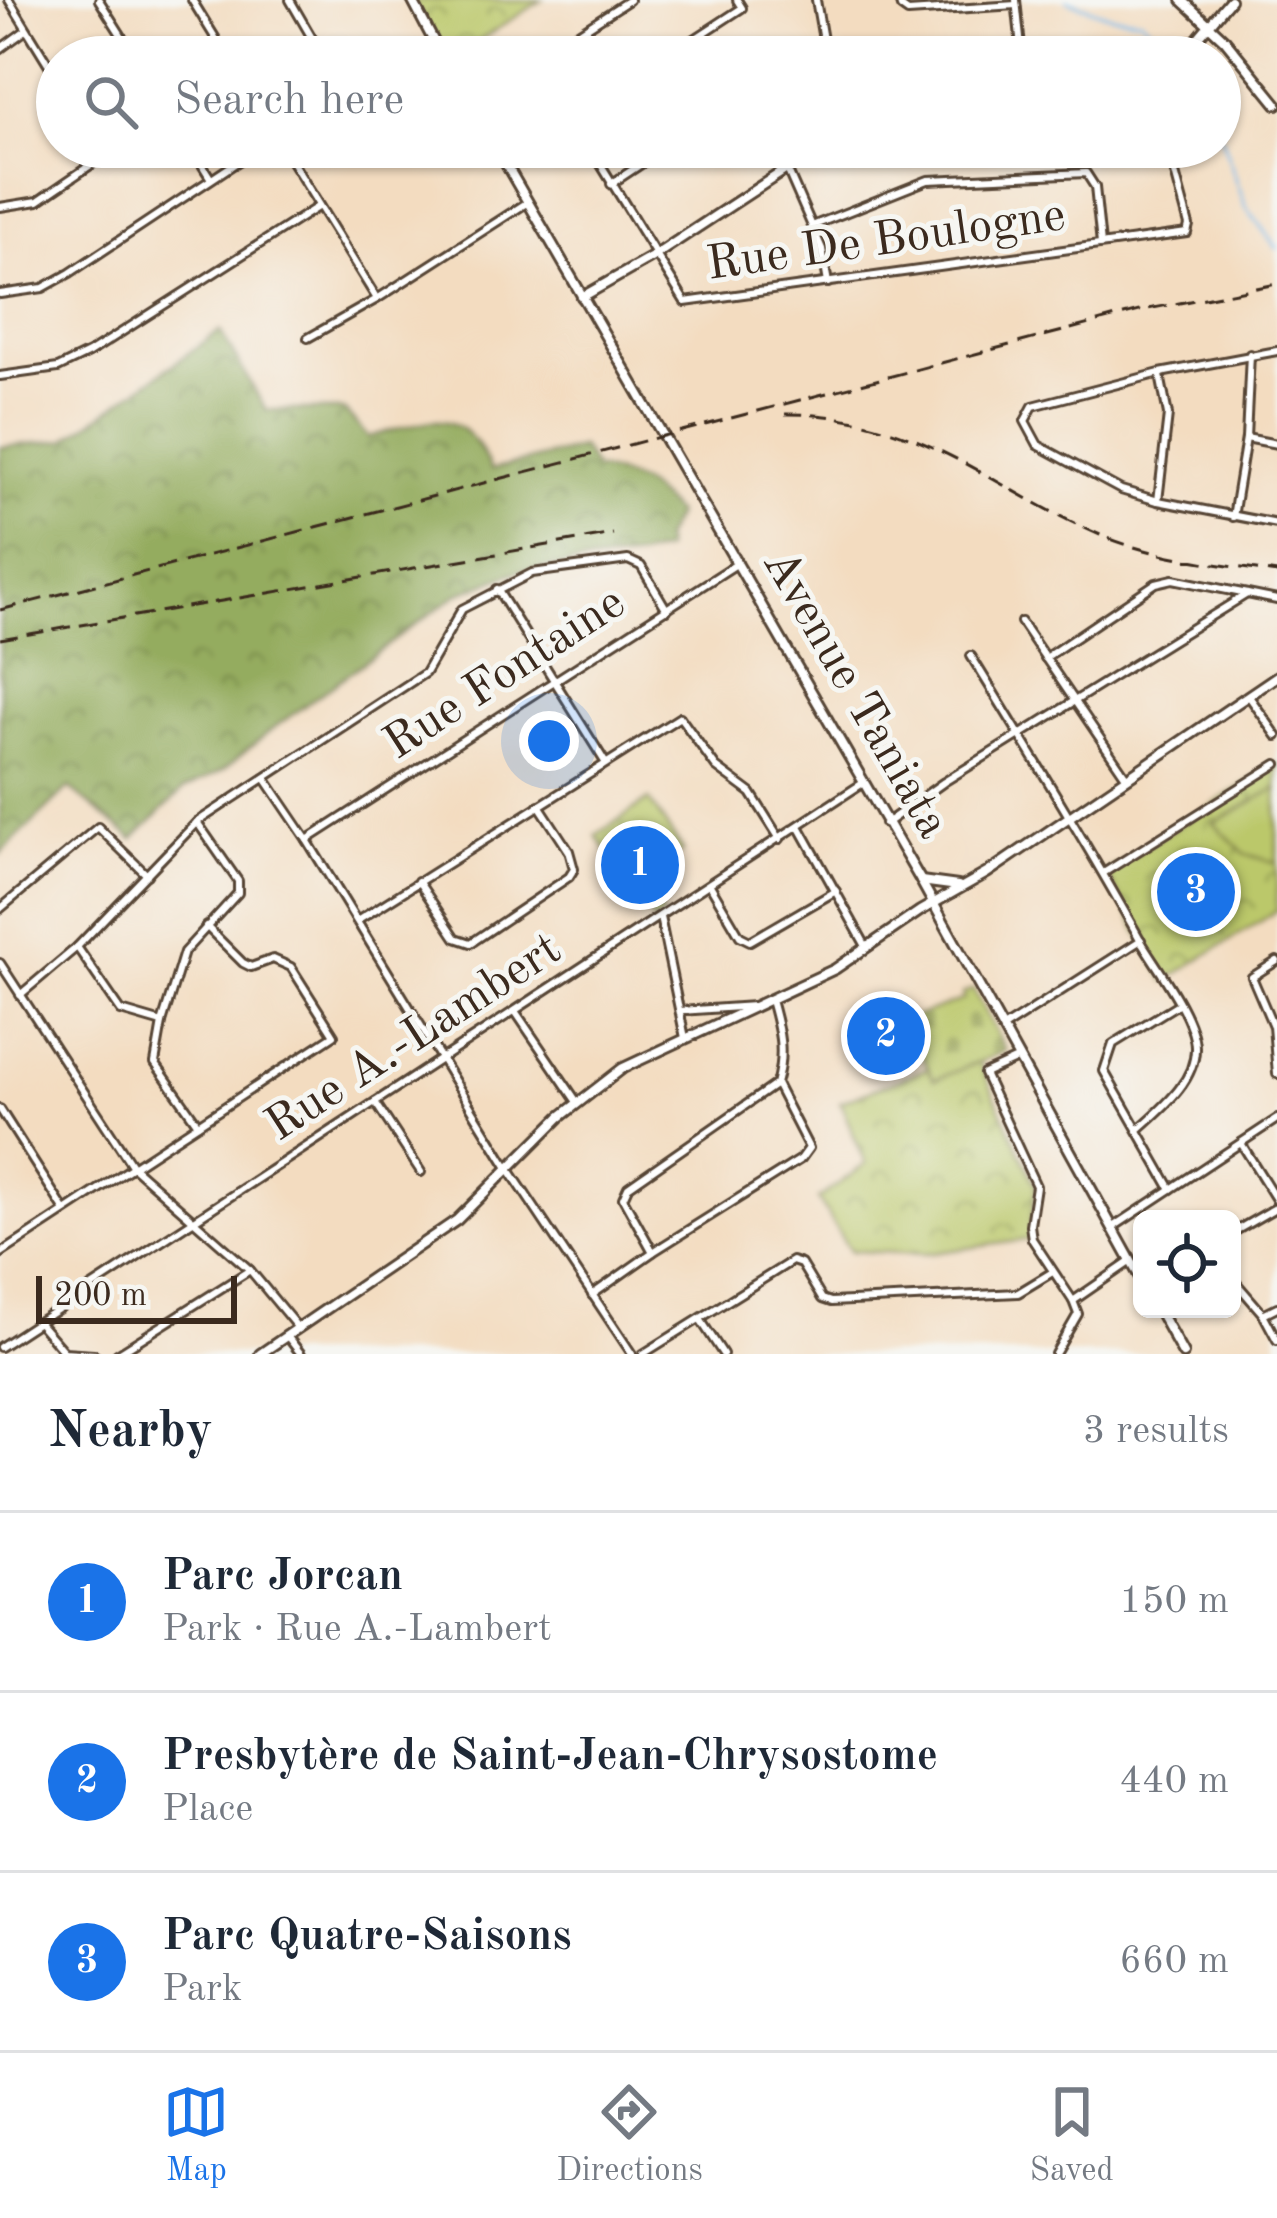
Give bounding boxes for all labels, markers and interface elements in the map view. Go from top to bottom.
search box [36,36,1241,168]
icon: search [78,69,144,135]
text: Search here [174,79,404,124]
street label: Rue De Boulogne [704,192,1068,290]
street label: Avenue Taniata [753,541,957,847]
street label: Rue Fontaine [376,579,634,769]
your location [519,711,579,771]
pin: 1 [601,820,679,910]
pin: 3 [1157,847,1235,937]
street label: Rue A.-Lambert [258,925,570,1151]
pin: 2 [847,991,925,1081]
map controls [1133,1210,1241,1318]
button: locate [1133,1210,1241,1318]
scale bar [36,1270,237,1323]
text: 200 m [54,1280,147,1313]
text: Nearby [48,1407,213,1458]
text: 3 results [1083,1412,1229,1451]
text: Parc Jorcan [162,1555,403,1600]
text: 1 [76,1582,98,1621]
text: 150 m [1119,1582,1229,1621]
text: Park · Rue A.-Lambert [162,1610,552,1649]
text: Presbytère de Saint-Jean-Chrysostome [162,1735,938,1780]
text: 2 [76,1762,98,1801]
text: 440 m [1119,1762,1229,1801]
text: Place [162,1790,253,1829]
text: Parc Quatre-Saisons [162,1915,572,1960]
text: 3 [76,1942,98,1981]
text: 660 m [1119,1942,1229,1981]
text: Park [162,1970,242,2009]
tab: Map [163,2079,229,2192]
tab: Directions [556,2079,703,2192]
tab: Saved [1030,2079,1114,2192]

